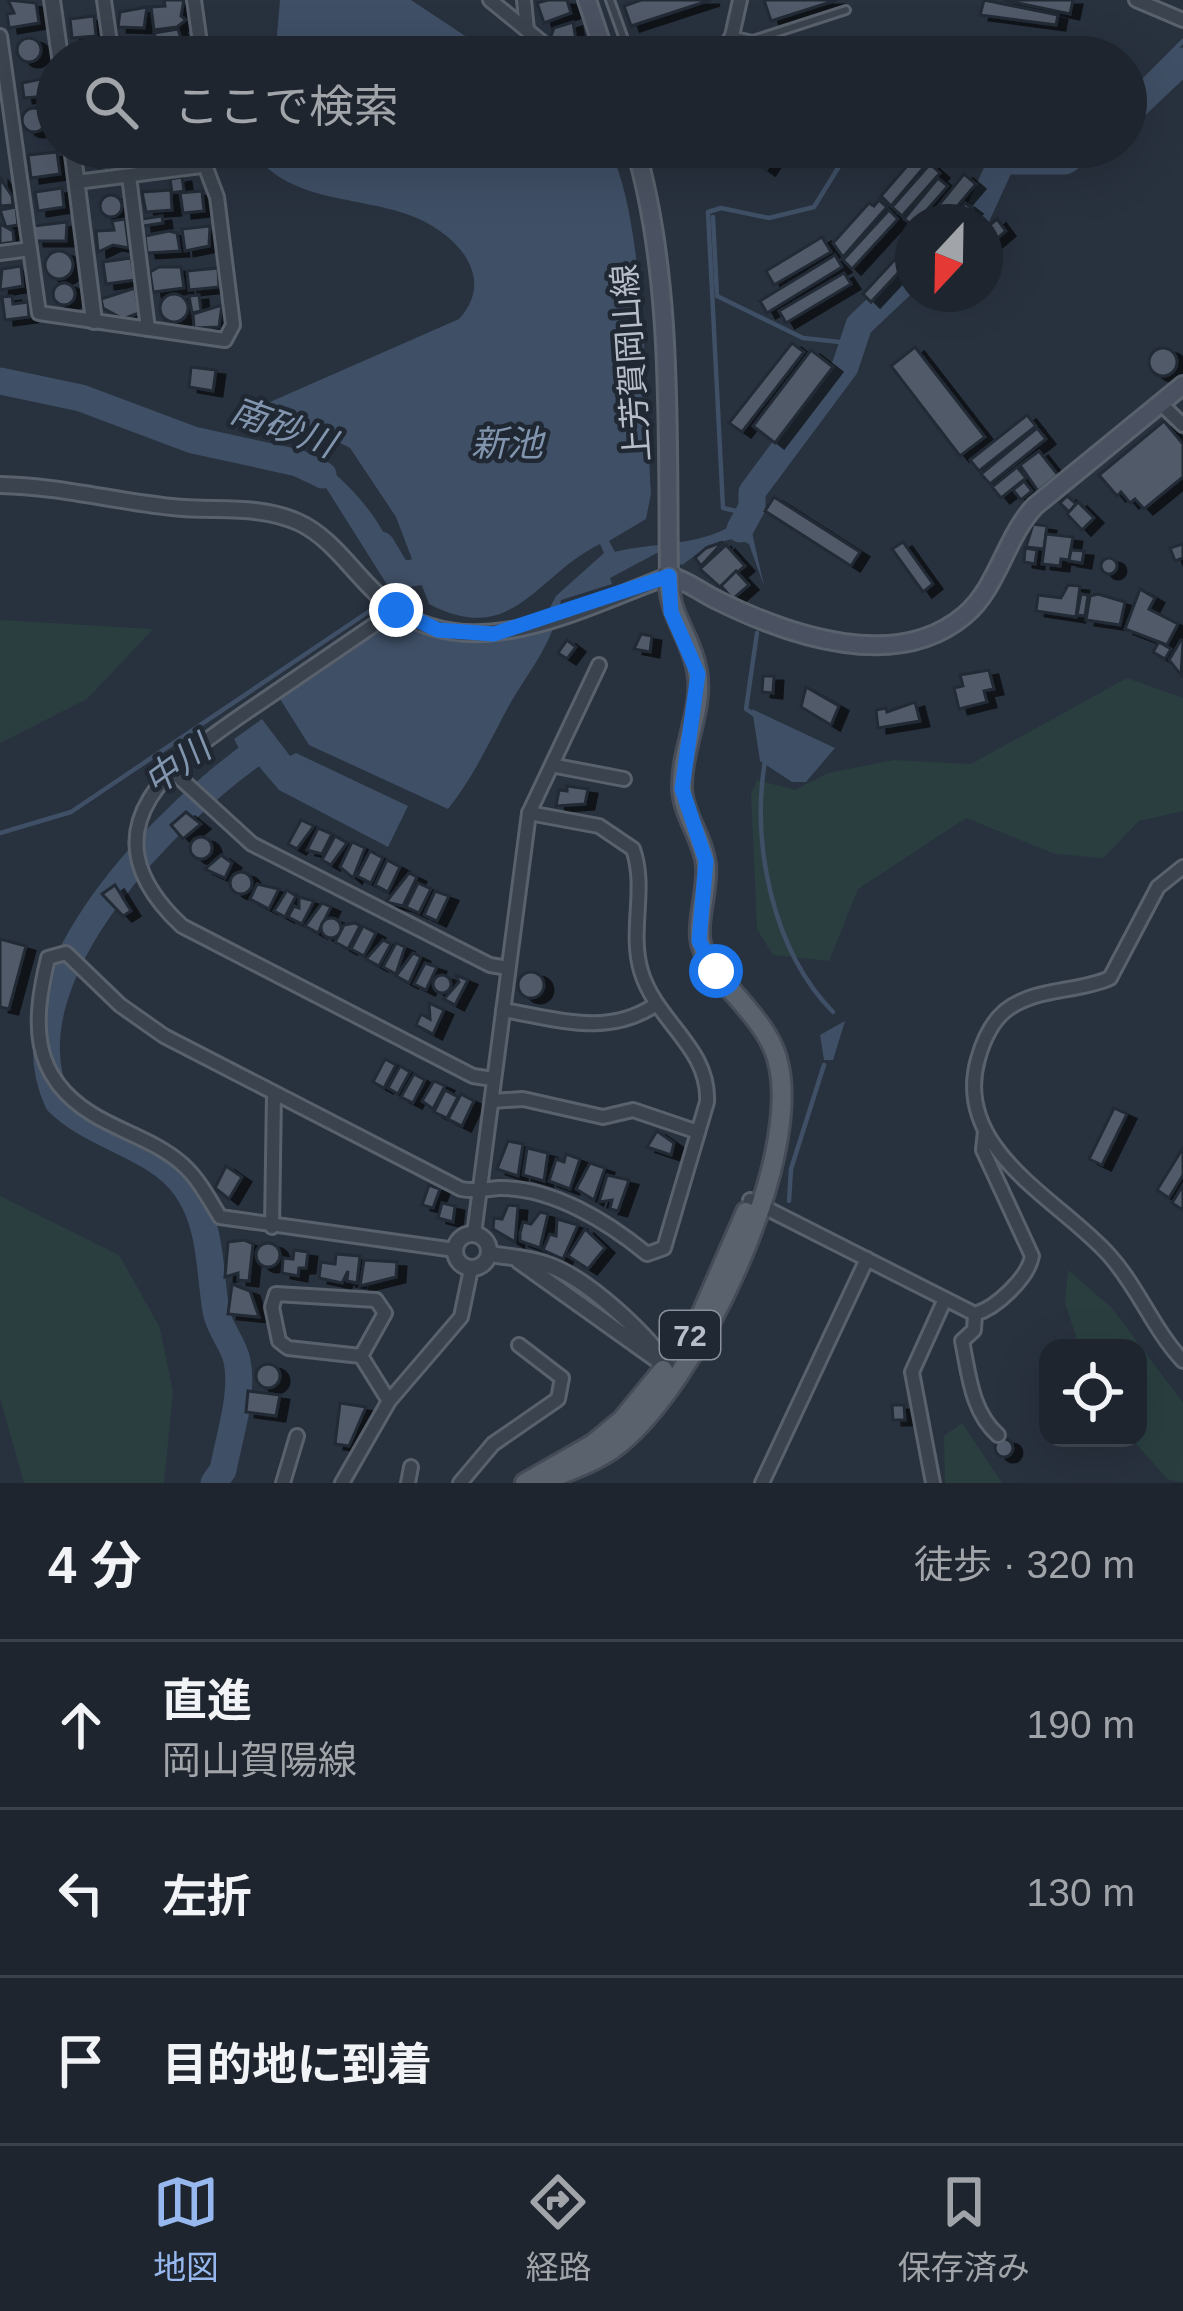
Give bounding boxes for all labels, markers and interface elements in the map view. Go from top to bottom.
search box [36,36,1147,168]
icon: search [78,69,144,135]
text: ここで検索 [174,81,399,132]
north arrow [895,204,1003,312]
street label: 上芳賀岡山線 [606,263,656,463]
water label: 南砂川 [225,389,345,466]
water label: 新池 [471,423,546,464]
route end [369,583,423,637]
water label: 中川 [136,725,221,803]
route start [689,944,743,998]
road number: 72 [660,1311,720,1359]
map controls [1039,1339,1147,1447]
button: locate [1039,1339,1147,1447]
text: 4 分 [48,1537,142,1594]
text: 徒歩 · 320 m [914,1543,1135,1586]
text: 直進 [162,1675,252,1726]
icon: ahead [48,1692,114,1758]
text: 190 m [1027,1703,1135,1746]
text: 岡山賀陽線 [162,1739,357,1782]
icon: left [48,1860,114,1926]
text: 左折 [162,1871,252,1922]
text: 130 m [1027,1871,1135,1914]
icon: arrive [48,2028,114,2094]
text: 目的地に到着 [162,2039,432,2090]
tab: 地図 [153,2169,219,2289]
tab: 経路 [525,2169,591,2289]
tab: 保存済み [898,2169,1030,2289]

